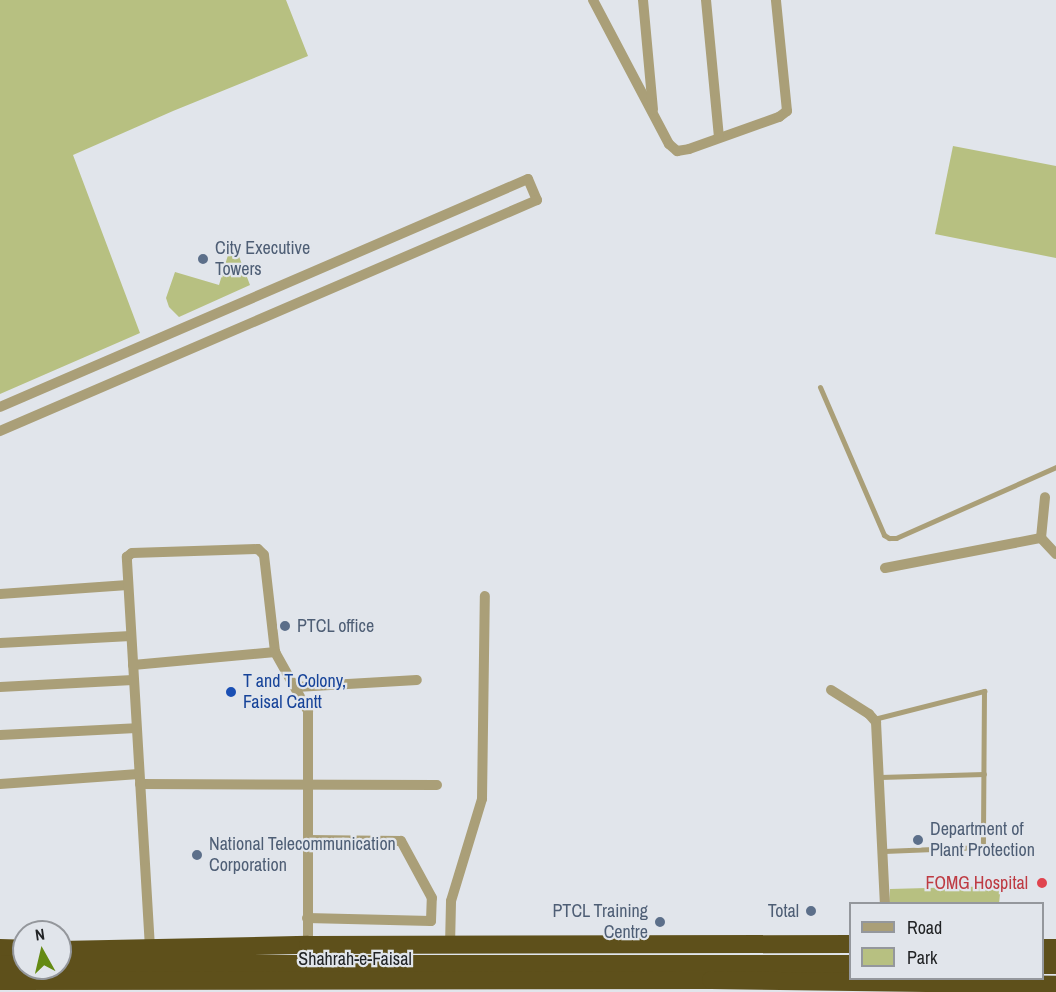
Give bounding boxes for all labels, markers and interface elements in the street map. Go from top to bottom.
place label: City Executive Towers [215,238,310,280]
marker: City Executive Towers [196,252,210,266]
place label: PTCL office [297,615,375,637]
marker: PTCL office [278,619,292,633]
place label: T and T Colony, Faisal Cantt [243,671,347,714]
marker: T and T Colony, Faisal Cantt [224,685,238,699]
place label: Department of Plant Protection [930,819,1035,862]
marker: Department of Plant Protection [911,833,925,847]
place label: National Telecommunication Corporation [209,834,396,876]
marker: National Telecommunication Corporation [190,848,204,862]
place label: FOMG Hospital [925,872,1028,894]
marker: FOMG Hospital [1033,874,1051,892]
place label: Total [768,900,799,922]
place label: PTCL Training Centre [552,901,648,944]
legend [849,902,1044,980]
marker: Total [804,904,818,918]
marker: PTCL Training Centre [653,915,667,929]
text: Road [907,915,942,940]
north arrow [12,920,72,980]
text: N [34,923,46,946]
text: Park [907,945,937,970]
street label: Shahrah-e-Faisal [298,948,412,970]

